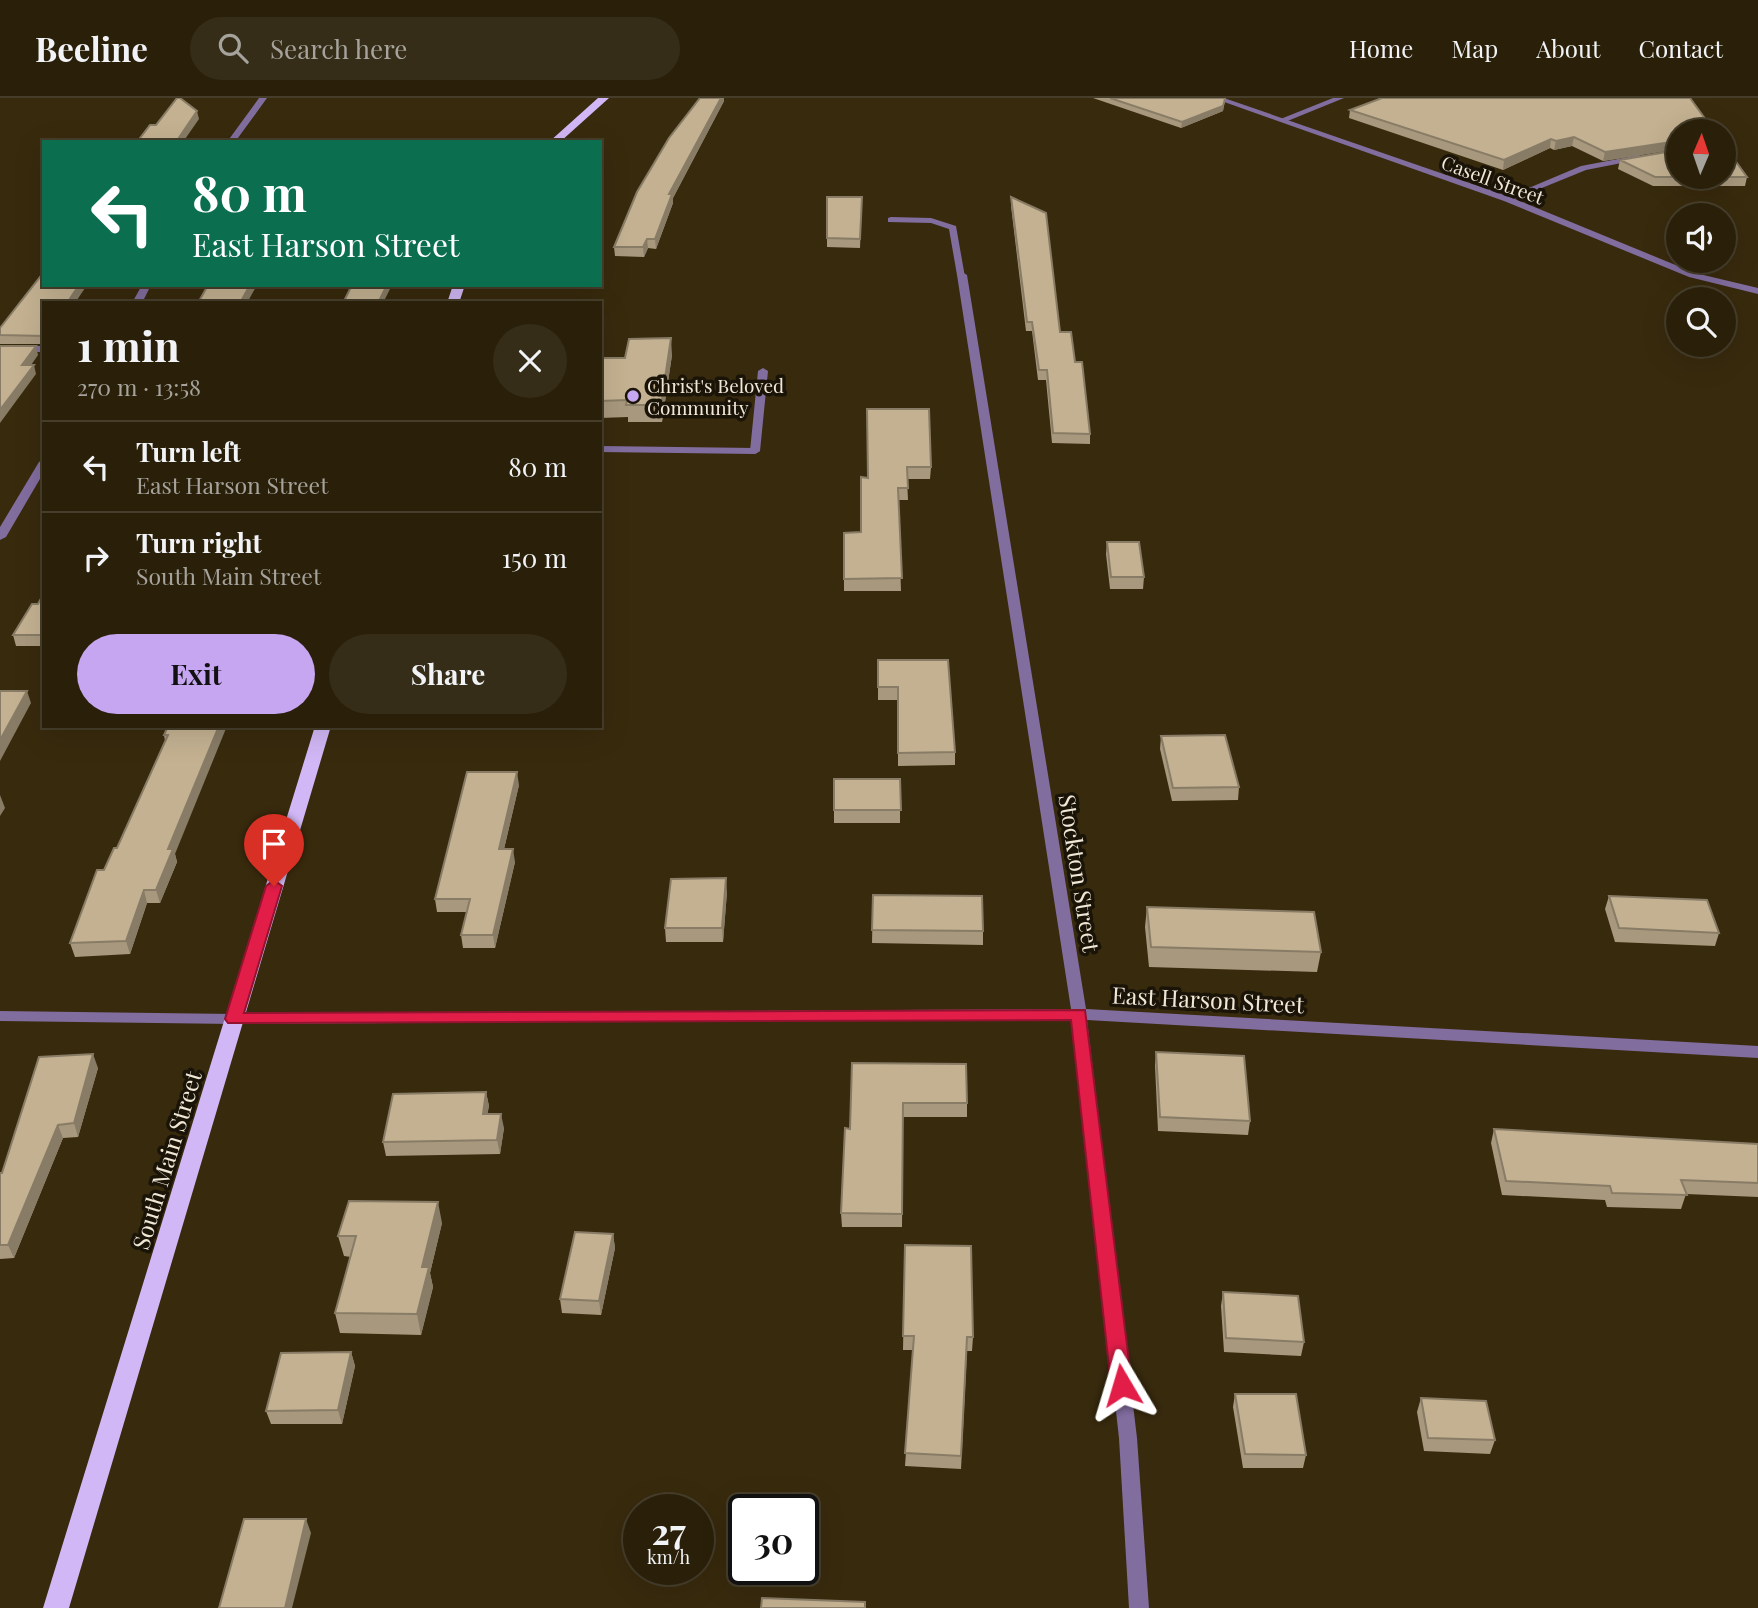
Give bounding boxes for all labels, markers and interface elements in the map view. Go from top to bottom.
search box [190,17,680,80]
text: Beeline [35,26,148,70]
icon: search [214,29,252,67]
text: Search here [270,31,407,66]
text: Home [1349,32,1413,64]
text: Map [1451,32,1498,64]
text: About [1536,32,1600,64]
text: Contact [1638,32,1723,64]
north arrow [1666,119,1736,189]
map controls [1666,119,1736,357]
street label: Casell Street [1438,148,1548,210]
text: 80 m [192,159,307,224]
icon: left [77,168,168,259]
button: sound [1666,203,1736,273]
text: East Harson Street [192,222,460,265]
button: search [1666,287,1736,357]
text: 1 min [77,317,180,373]
button: close [493,324,567,398]
text: 270 m · 13:58 [77,371,201,402]
place label: Christ's Beloved Community [647,372,784,420]
marker: Christ's Beloved Community [625,388,641,404]
text: Turn left [136,434,241,469]
icon: left [77,448,115,486]
text: 80 m [508,449,567,484]
text: East Harson Street [136,469,328,500]
text: Turn right [136,525,262,560]
icon: right [77,539,115,577]
text: 150 m [502,540,567,575]
text: South Main Street [136,560,321,591]
button: Exit [77,634,315,714]
button: Share [329,634,567,714]
street label: Stockton Street [1052,792,1108,955]
pin [244,814,304,886]
icon: arrive [255,825,293,863]
street label: East Harson Street [1111,978,1306,1020]
street label: South Main Street [124,1066,208,1253]
position arrow [1085,1348,1159,1422]
speed limit sign: 30 [728,1494,819,1585]
text: 27 [651,1507,686,1554]
text: km/h [647,1545,690,1569]

